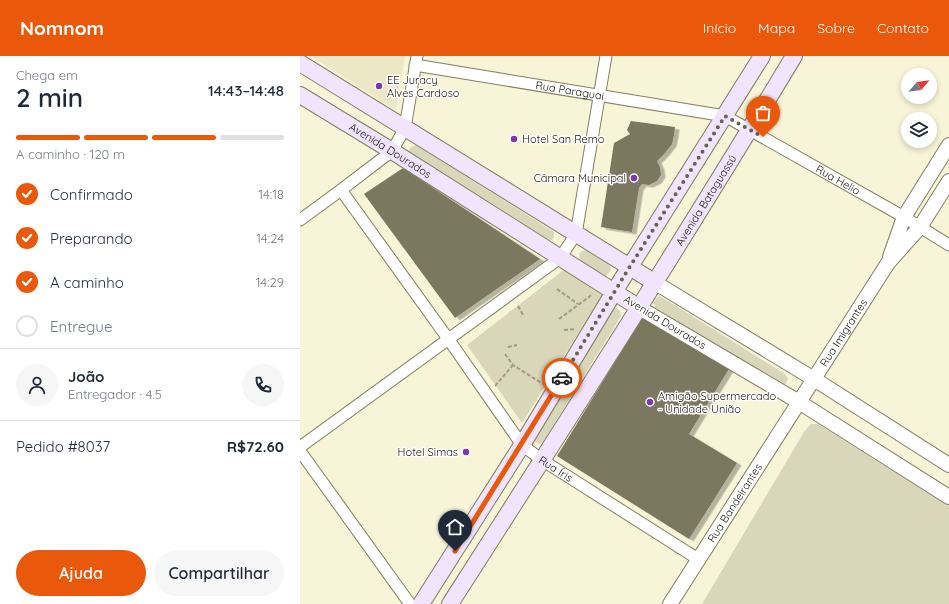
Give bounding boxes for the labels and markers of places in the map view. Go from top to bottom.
place label: EE Juracy Alves Cardoso [387,73,460,100]
marker: EE Juracy Alves Cardoso [374,81,384,91]
pin [746,96,780,137]
place label: Hotel San Remo [522,132,605,146]
marker: Hotel San Remo [509,134,519,144]
place label: Câmara Municipal [534,171,626,185]
marker: Câmara Municipal [629,173,639,183]
place label: Amigão Supermercado - Unidade União [658,389,776,416]
marker: Amigão Supermercado - Unidade União [645,397,655,407]
place label: Hotel Simas [398,445,458,459]
marker: Hotel Simas [461,447,471,457]
pin [438,510,472,551]

